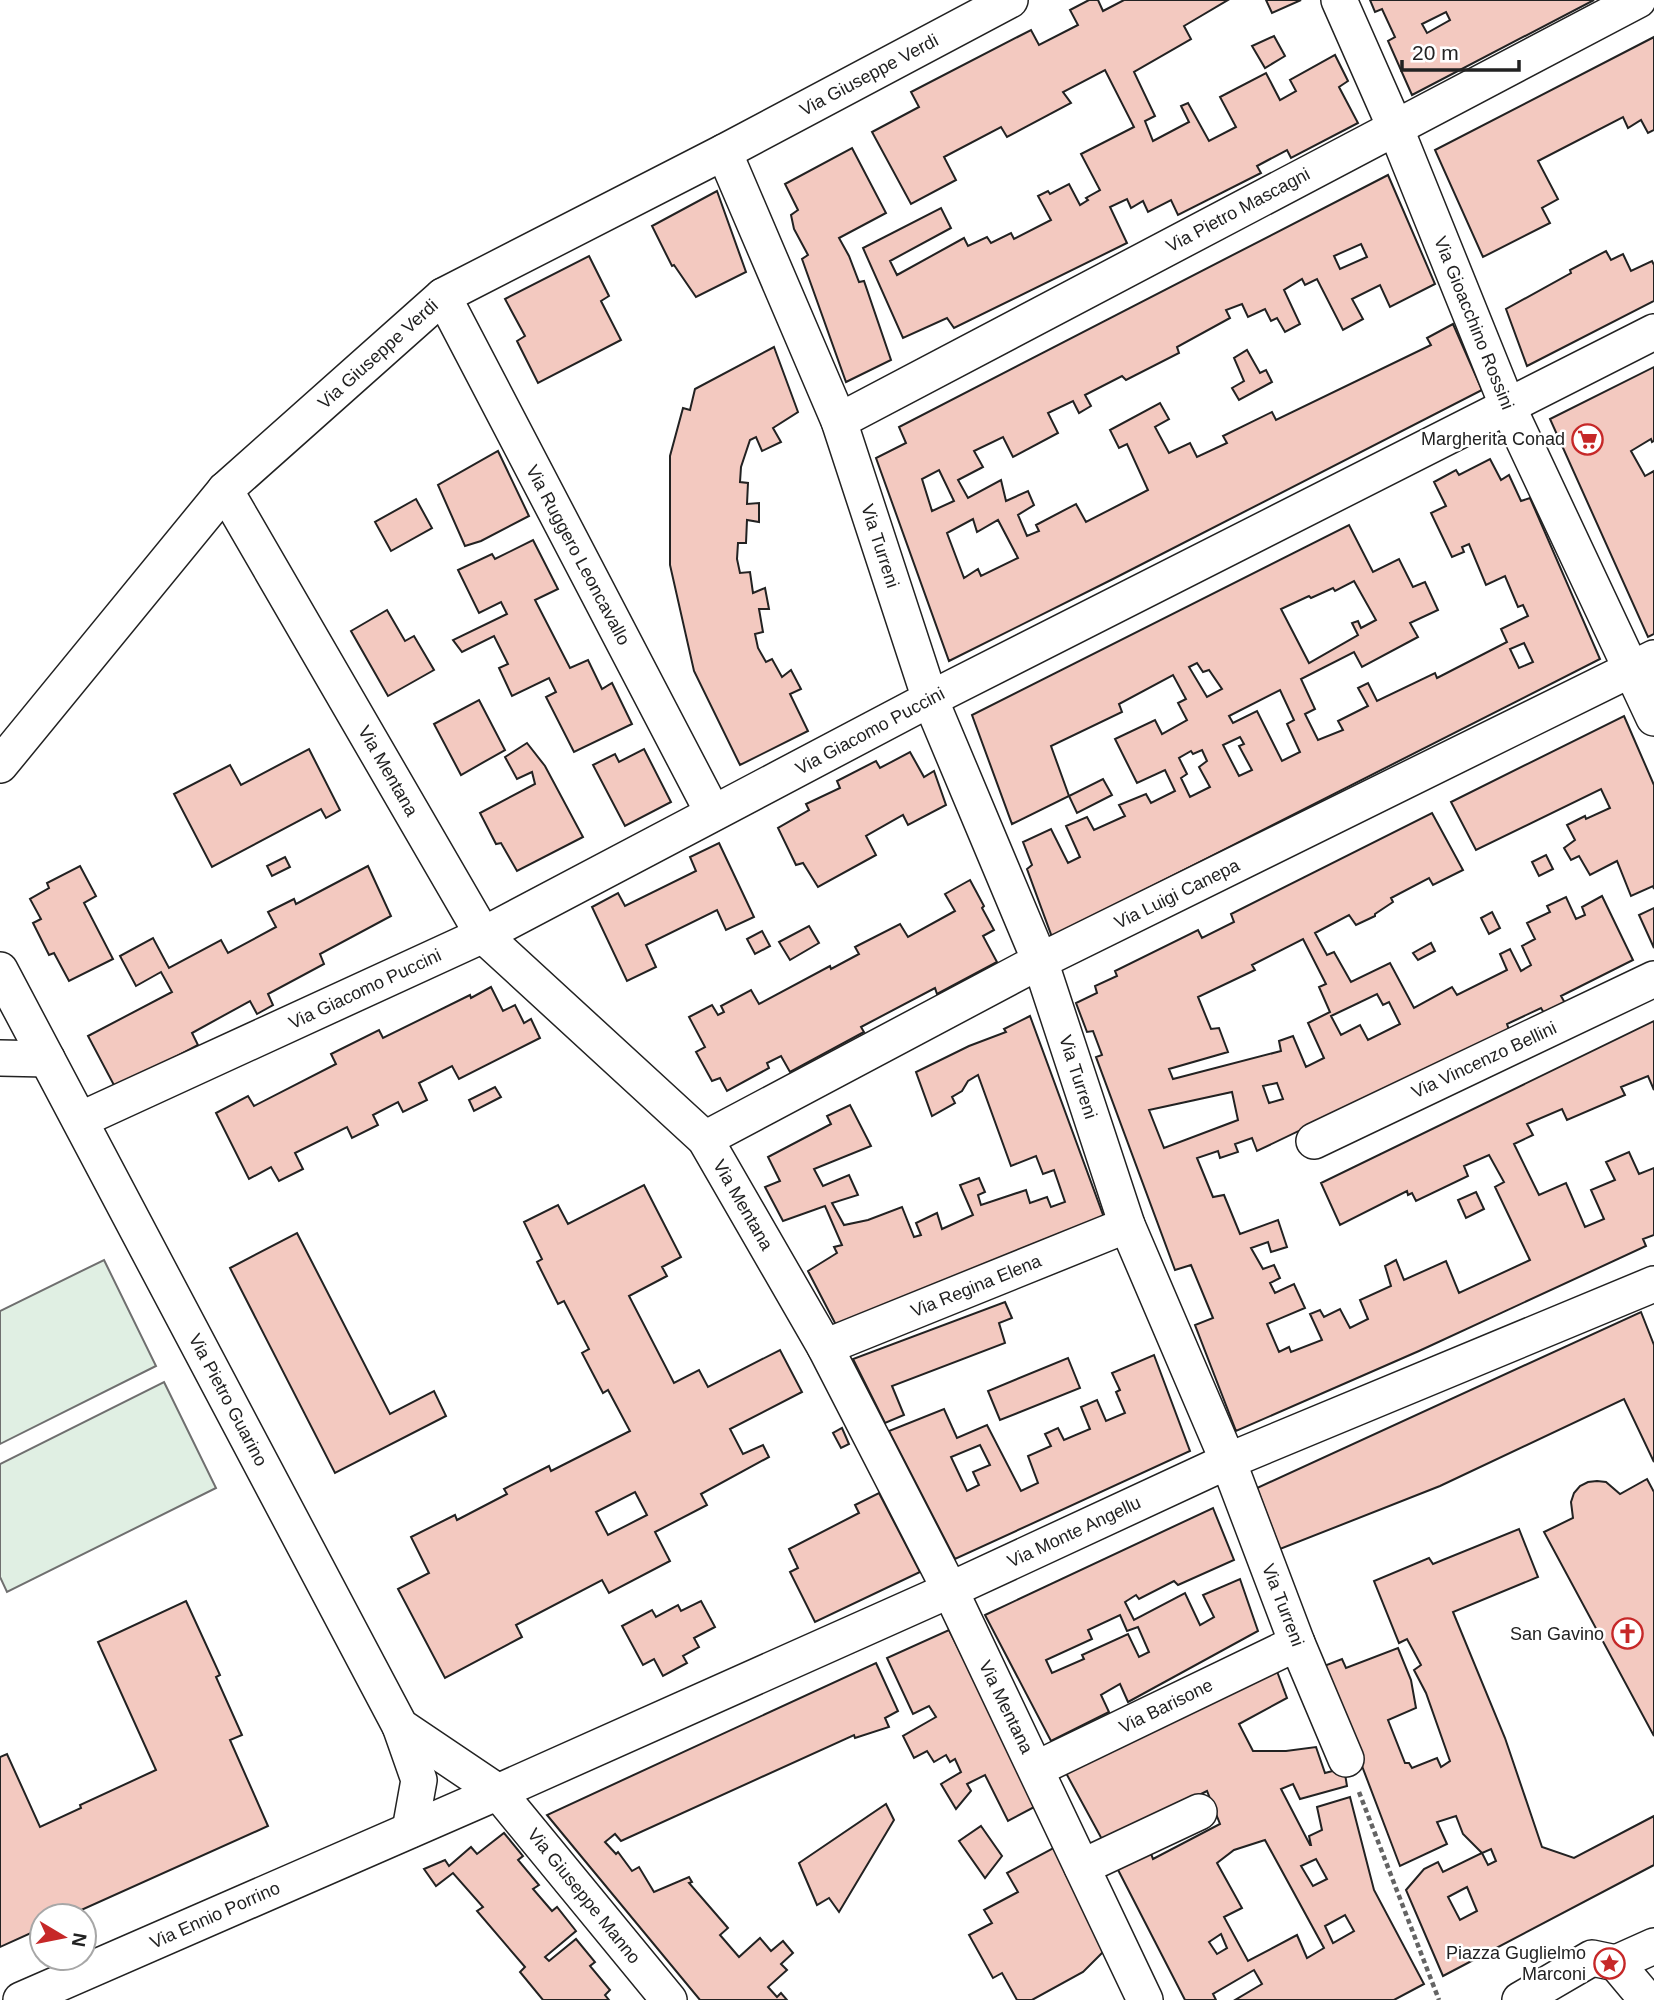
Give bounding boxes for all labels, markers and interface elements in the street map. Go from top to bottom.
scale bar [1402,28,1519,72]
street label: Via Giuseppe Verdi [796,30,942,120]
text: 20 m [1412,41,1459,64]
street label: Via Pietro Mascagni [1163,164,1313,256]
street label: Via Gioacchino Rossini [1430,234,1518,412]
street label: Via Giuseppe Verdi [314,295,442,413]
supermarket icon: Margherita Conad [1571,422,1605,456]
place label: Margherita Conad [1421,429,1565,449]
street label: Via Ruggero Leoncavallo [522,462,634,648]
street label: Via Turreni [857,502,903,590]
street label: Via Giacomo Puccini [792,683,948,779]
street label: Via Mentana [354,722,422,820]
street label: Via Luigi Canepa [1111,855,1244,933]
street label: Via Giacomo Puccini [286,945,444,1033]
street label: Via Vincenzo Bellini [1408,1018,1560,1102]
street label: Via Turreni [1055,1033,1101,1121]
street label: Via Mentana [709,1156,777,1254]
street label: Via Regina Elena [908,1250,1045,1321]
street label: Via Pietro Guarino [185,1331,271,1469]
street label: Via Monte Angellu [1004,1492,1144,1572]
street label: Via Turreni [1258,1561,1308,1649]
church icon: San Gavino [1610,1617,1644,1651]
place label: San Gavino [1510,1624,1604,1644]
street label: Via Mentana [975,1657,1038,1758]
street label: Via Barisone [1116,1675,1216,1737]
street label: Via Giuseppe Manno [523,1825,645,1967]
street label: Via Ennio Porrino [147,1877,283,1953]
north arrow [28,1902,98,1972]
text: N [68,1931,91,1948]
place label: Piazza Guglielmo Marconi [1446,1943,1586,1984]
place icon: Piazza Guglielmo Marconi [1592,1946,1626,1980]

